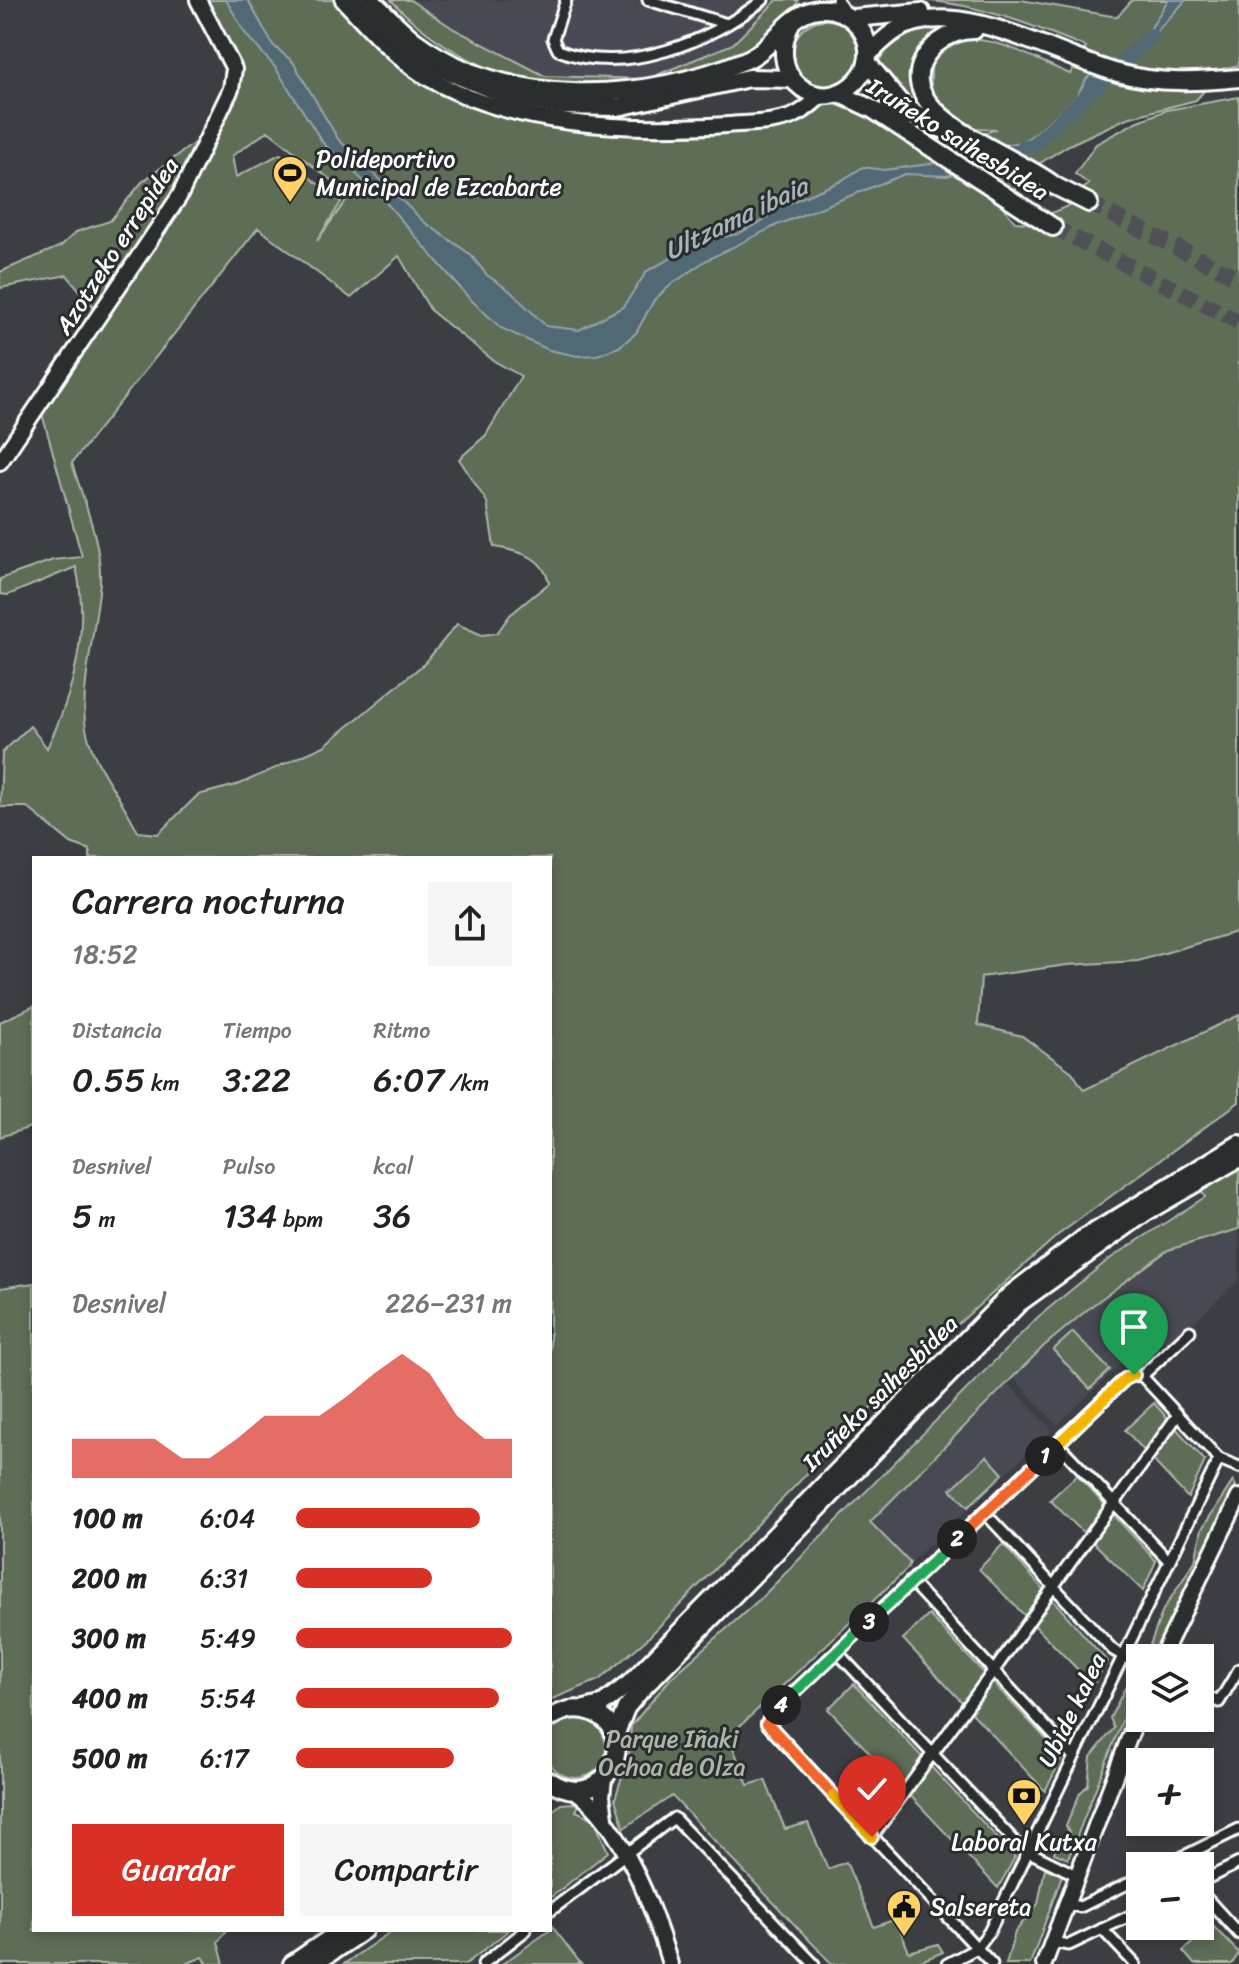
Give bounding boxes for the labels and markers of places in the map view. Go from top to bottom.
place label: Polideportivo Municipal de Ezcabarte [316,138,562,208]
sports icon: Polideportivo Municipal de Ezcabarte [271,154,309,204]
pin [1100,1293,1168,1375]
pin: 1 [1025,1436,1065,1476]
pin: 2 [937,1519,977,1559]
pin: 3 [849,1602,889,1642]
pin: 4 [761,1685,801,1725]
pin [838,1755,906,1837]
bank icon: Laboral Kutxa [1005,1777,1043,1827]
place label: Laboral Kutxa [951,1821,1098,1863]
place label: Salsereta [930,1886,1031,1928]
public building icon: Salsereta [885,1888,923,1938]

